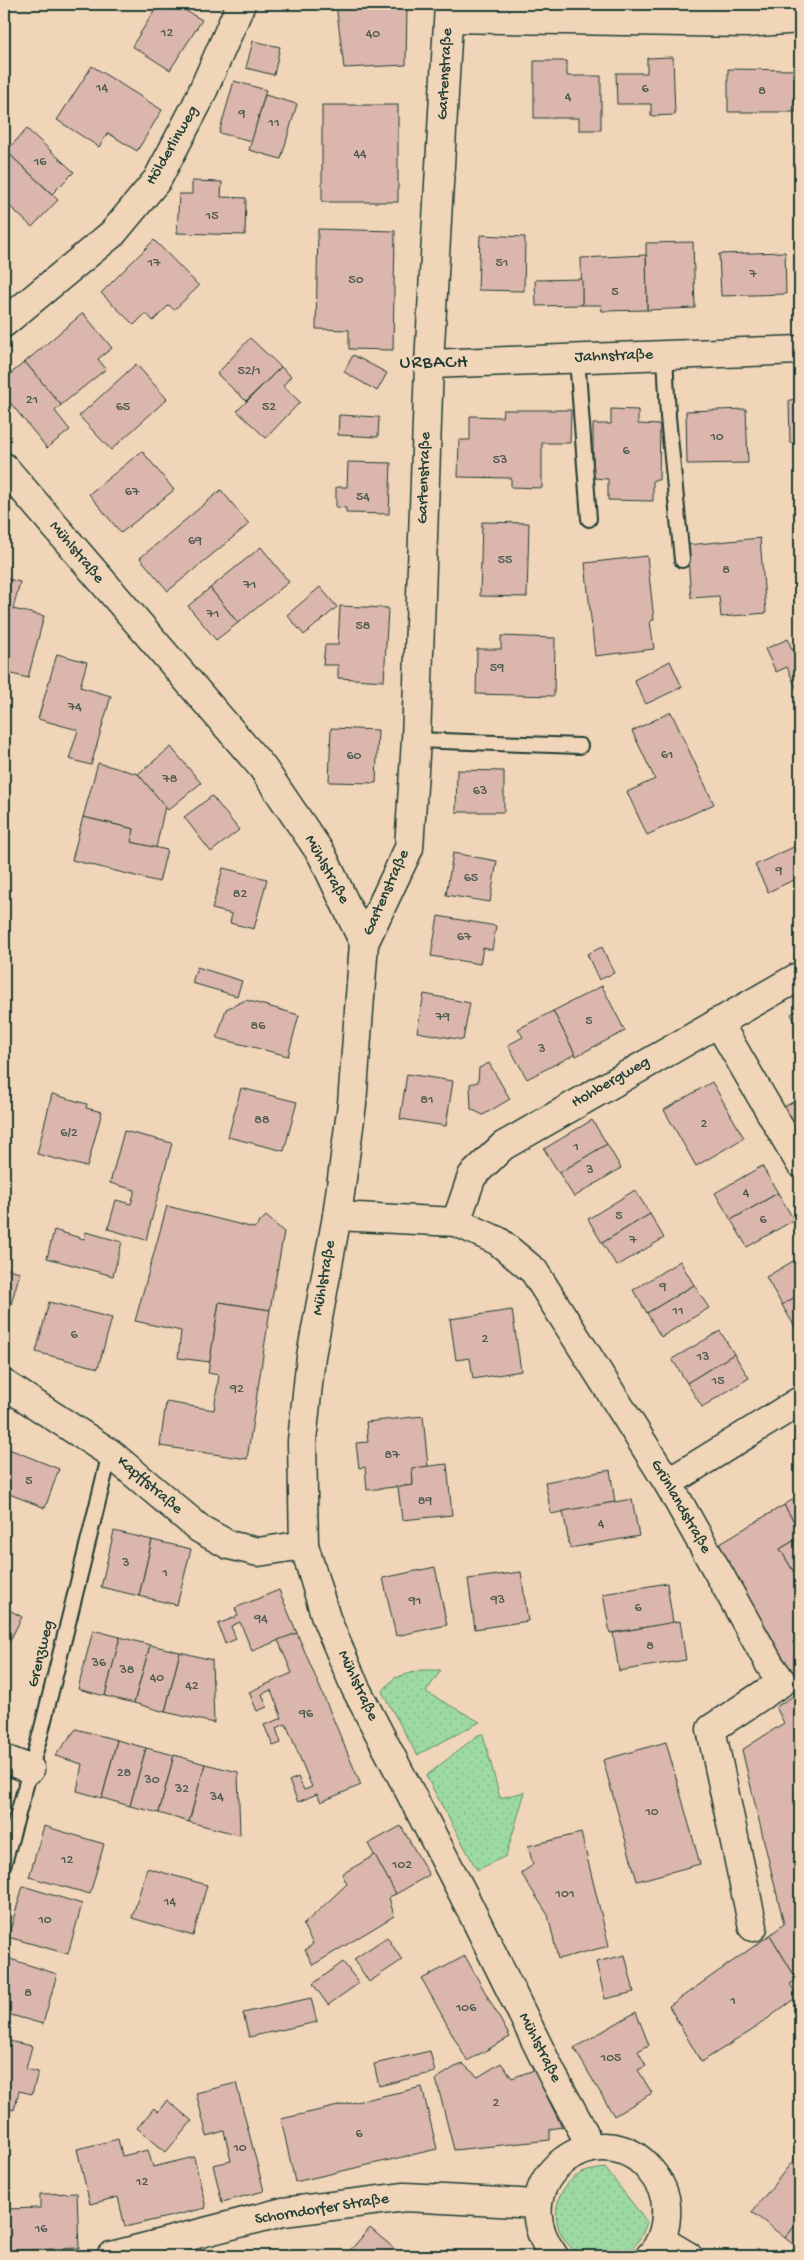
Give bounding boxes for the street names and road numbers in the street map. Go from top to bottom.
street label: Gartenstraße [434,27,458,120]
street label: Hölderlinweg [143,103,203,189]
street label: Jahnstraße [574,346,654,368]
street label: Gartenstraße [414,431,436,524]
street label: Mühlstraße [44,518,108,589]
street label: Mühlstraße [299,832,353,908]
street label: Gartenstraße [360,846,415,939]
street label: Hohbergweg [568,1053,654,1113]
street label: Mühlstraße [309,1238,341,1317]
street label: Kapffstraße [112,1453,186,1520]
street label: Grünlandstraße [645,1457,715,1558]
street label: Grenzweg [25,1618,59,1690]
street label: Mühlstraße [332,1648,382,1725]
street label: Mühlstraße [513,2010,565,2087]
street label: Schorndorfer Straße [254,2190,391,2230]

